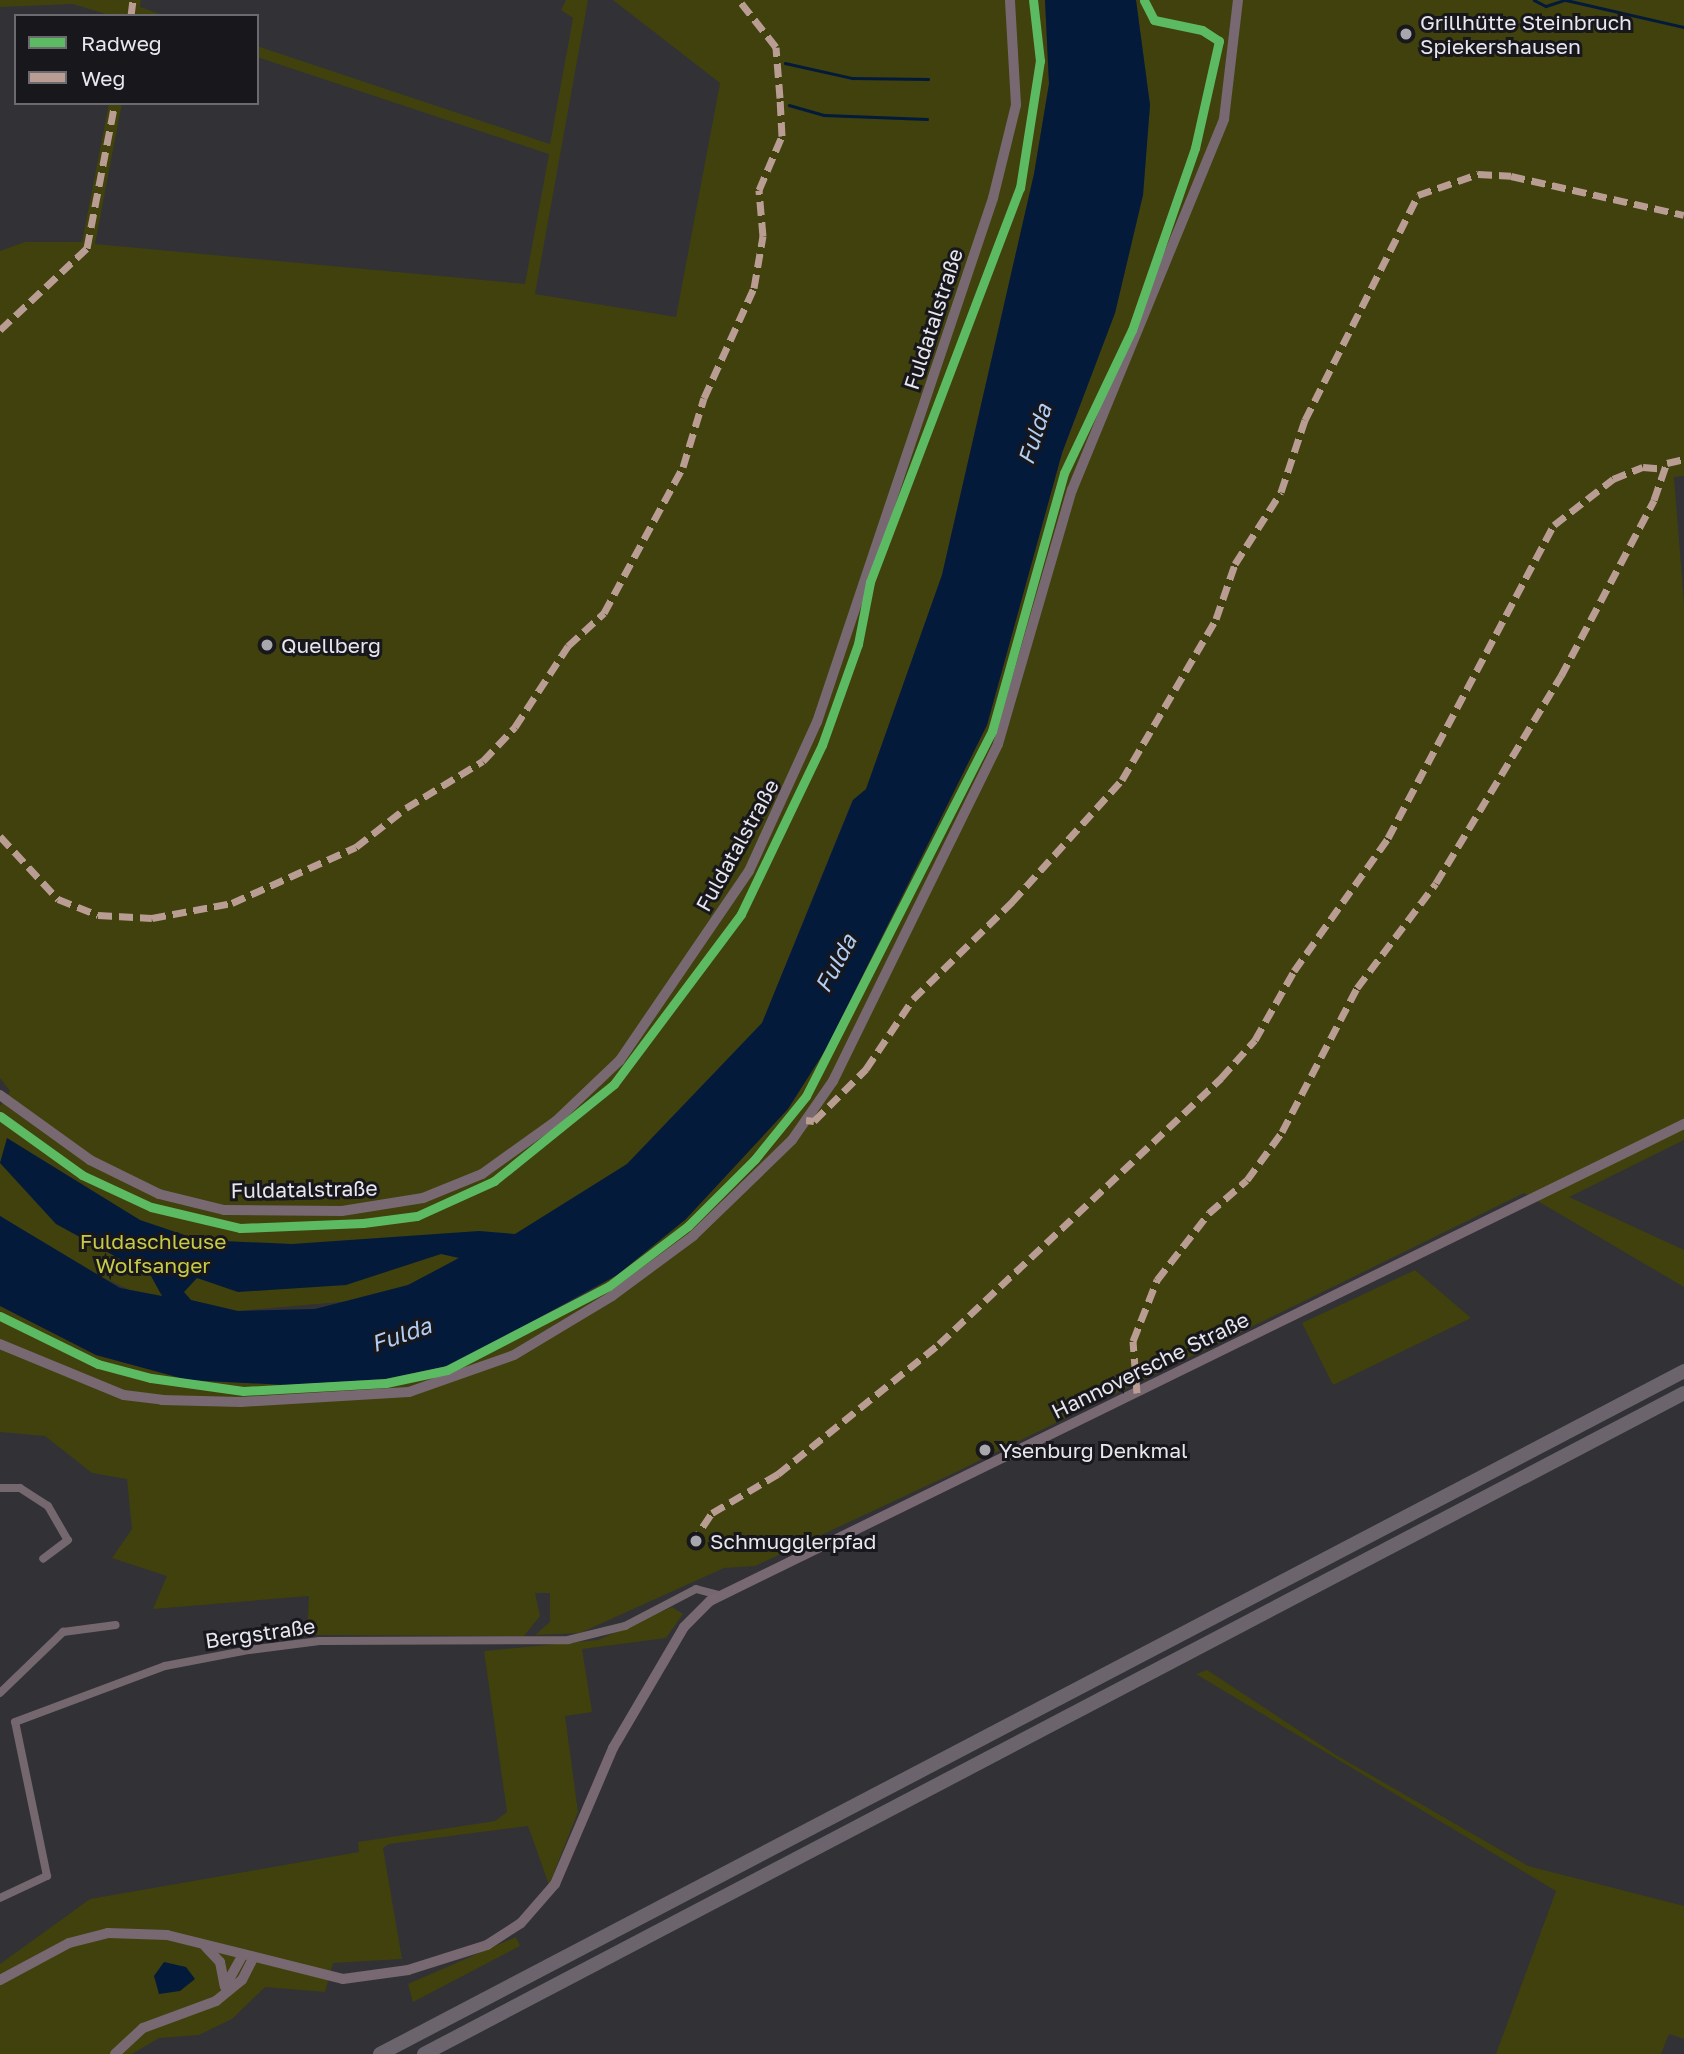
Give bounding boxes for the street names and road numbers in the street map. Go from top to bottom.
street label: Fuldatalstraße [898,245,968,393]
street label: Fuldatalstraße [690,775,784,915]
street label: Fuldatalstraße [230,1175,378,1203]
street label: Hannoversche Straße [1047,1306,1253,1424]
street label: Bergstraße [203,1613,317,1653]

